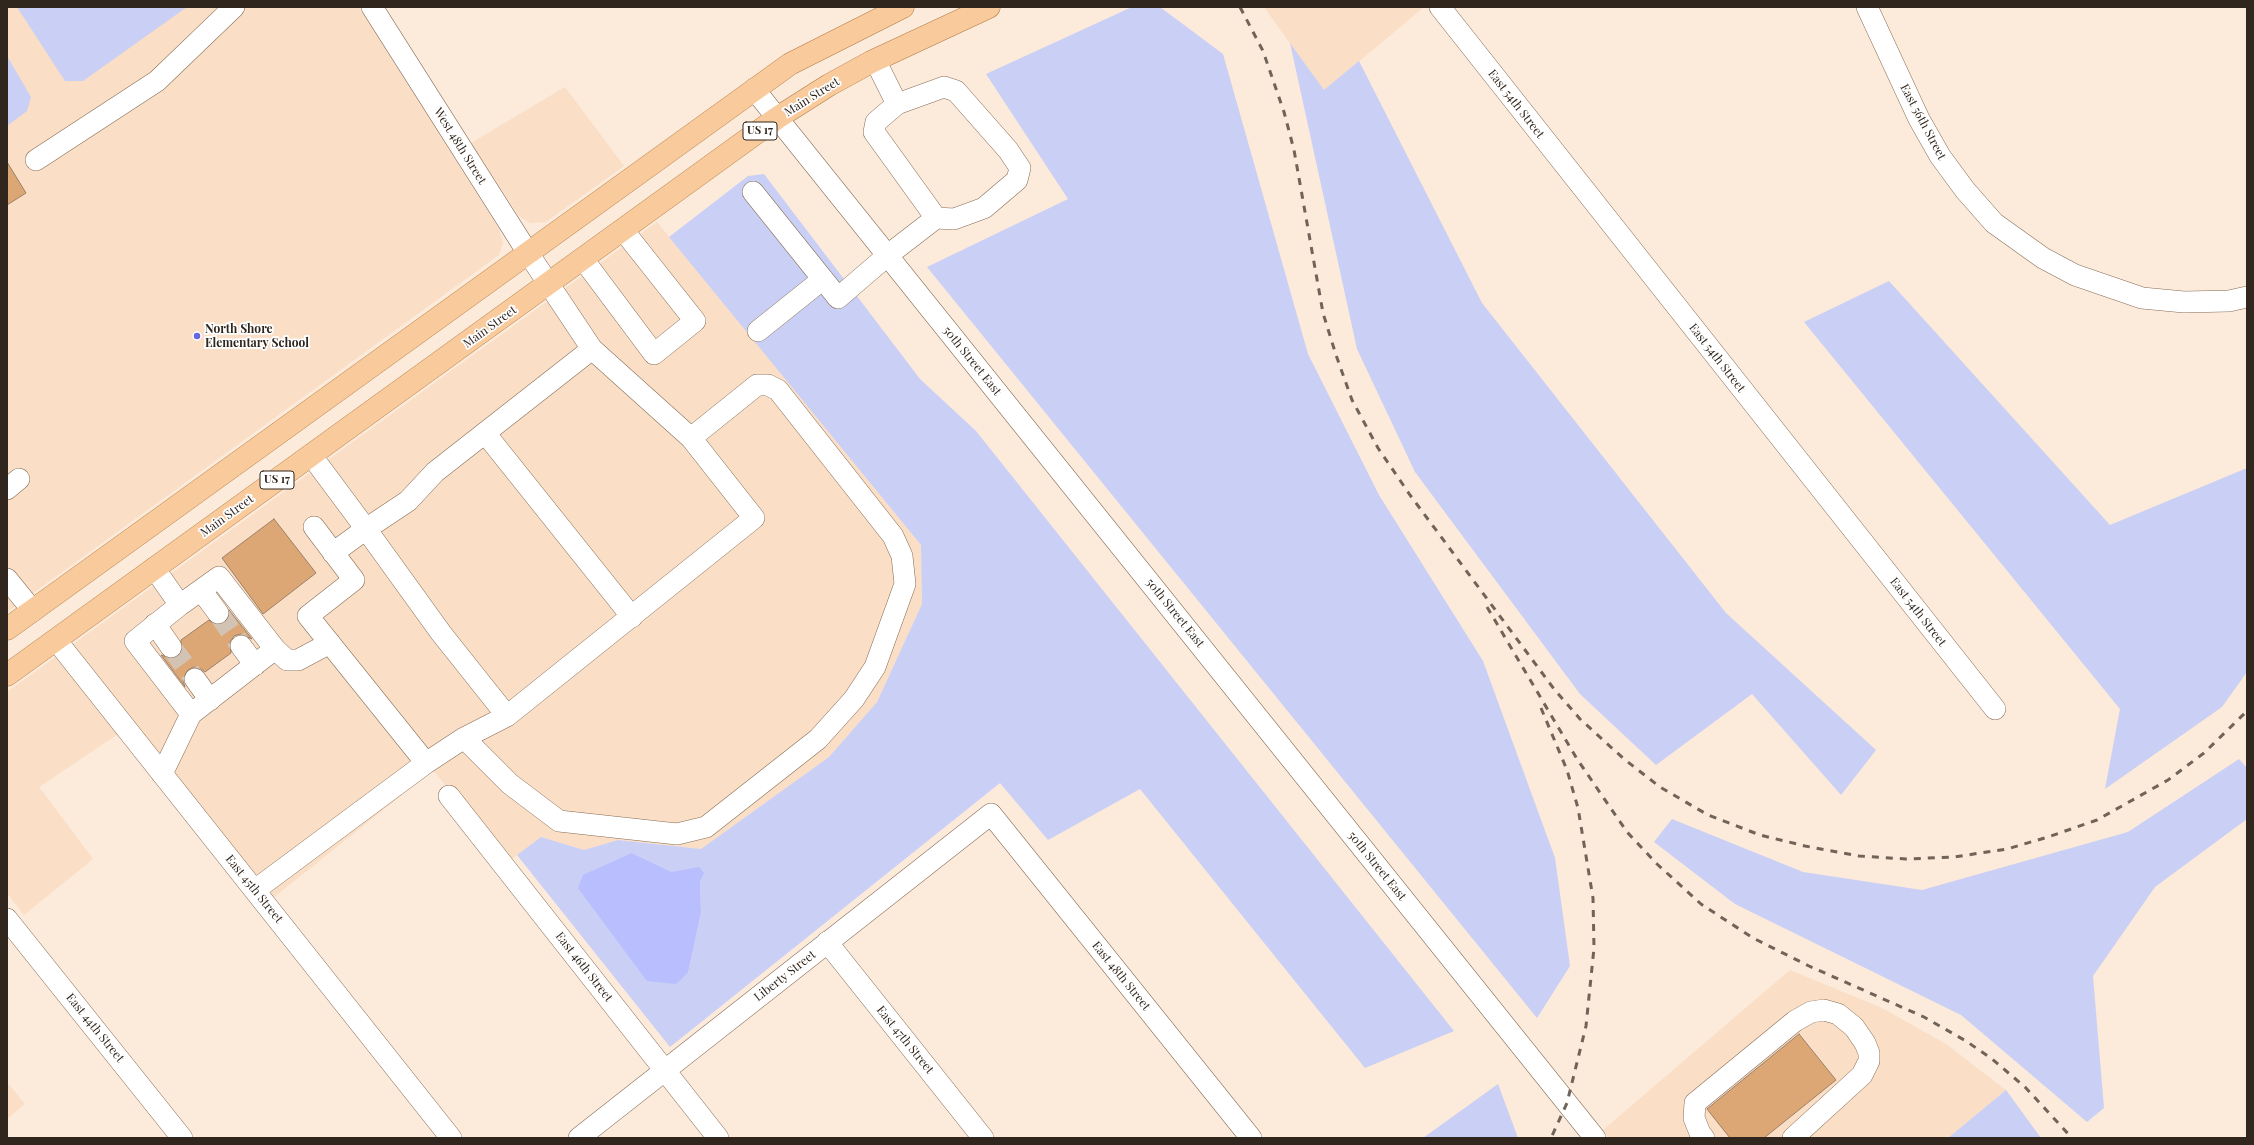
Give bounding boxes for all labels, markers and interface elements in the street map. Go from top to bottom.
street label: East 54th Street [1485,67,1547,141]
street label: Main Street [782,74,842,120]
street label: East 56th Street [1897,82,1949,162]
street label: West 48th Street [431,105,489,187]
road number: US 17 [743,122,777,140]
street label: Main Street [461,303,519,351]
street label: East 54th Street [1686,321,1748,395]
place label: North Shore Elementary School [205,322,309,350]
street label: 50th Street East [940,324,1004,398]
marker: North Shore Elementary School [192,331,202,341]
road number: US 17 [260,471,294,489]
street label: Main Street [198,492,256,540]
street label: East 54th Street [1887,575,1949,649]
street label: 50th Street East [1143,576,1207,650]
street label: 50th Street East [1345,829,1409,903]
street label: East 45th Street [222,852,286,926]
street label: East 46th Street [552,929,616,1005]
street label: East 48th Street [1089,939,1153,1013]
street label: Liberty Street [751,947,819,1005]
street label: East 44th Street [63,991,127,1065]
street label: East 47th Street [873,1003,937,1077]

